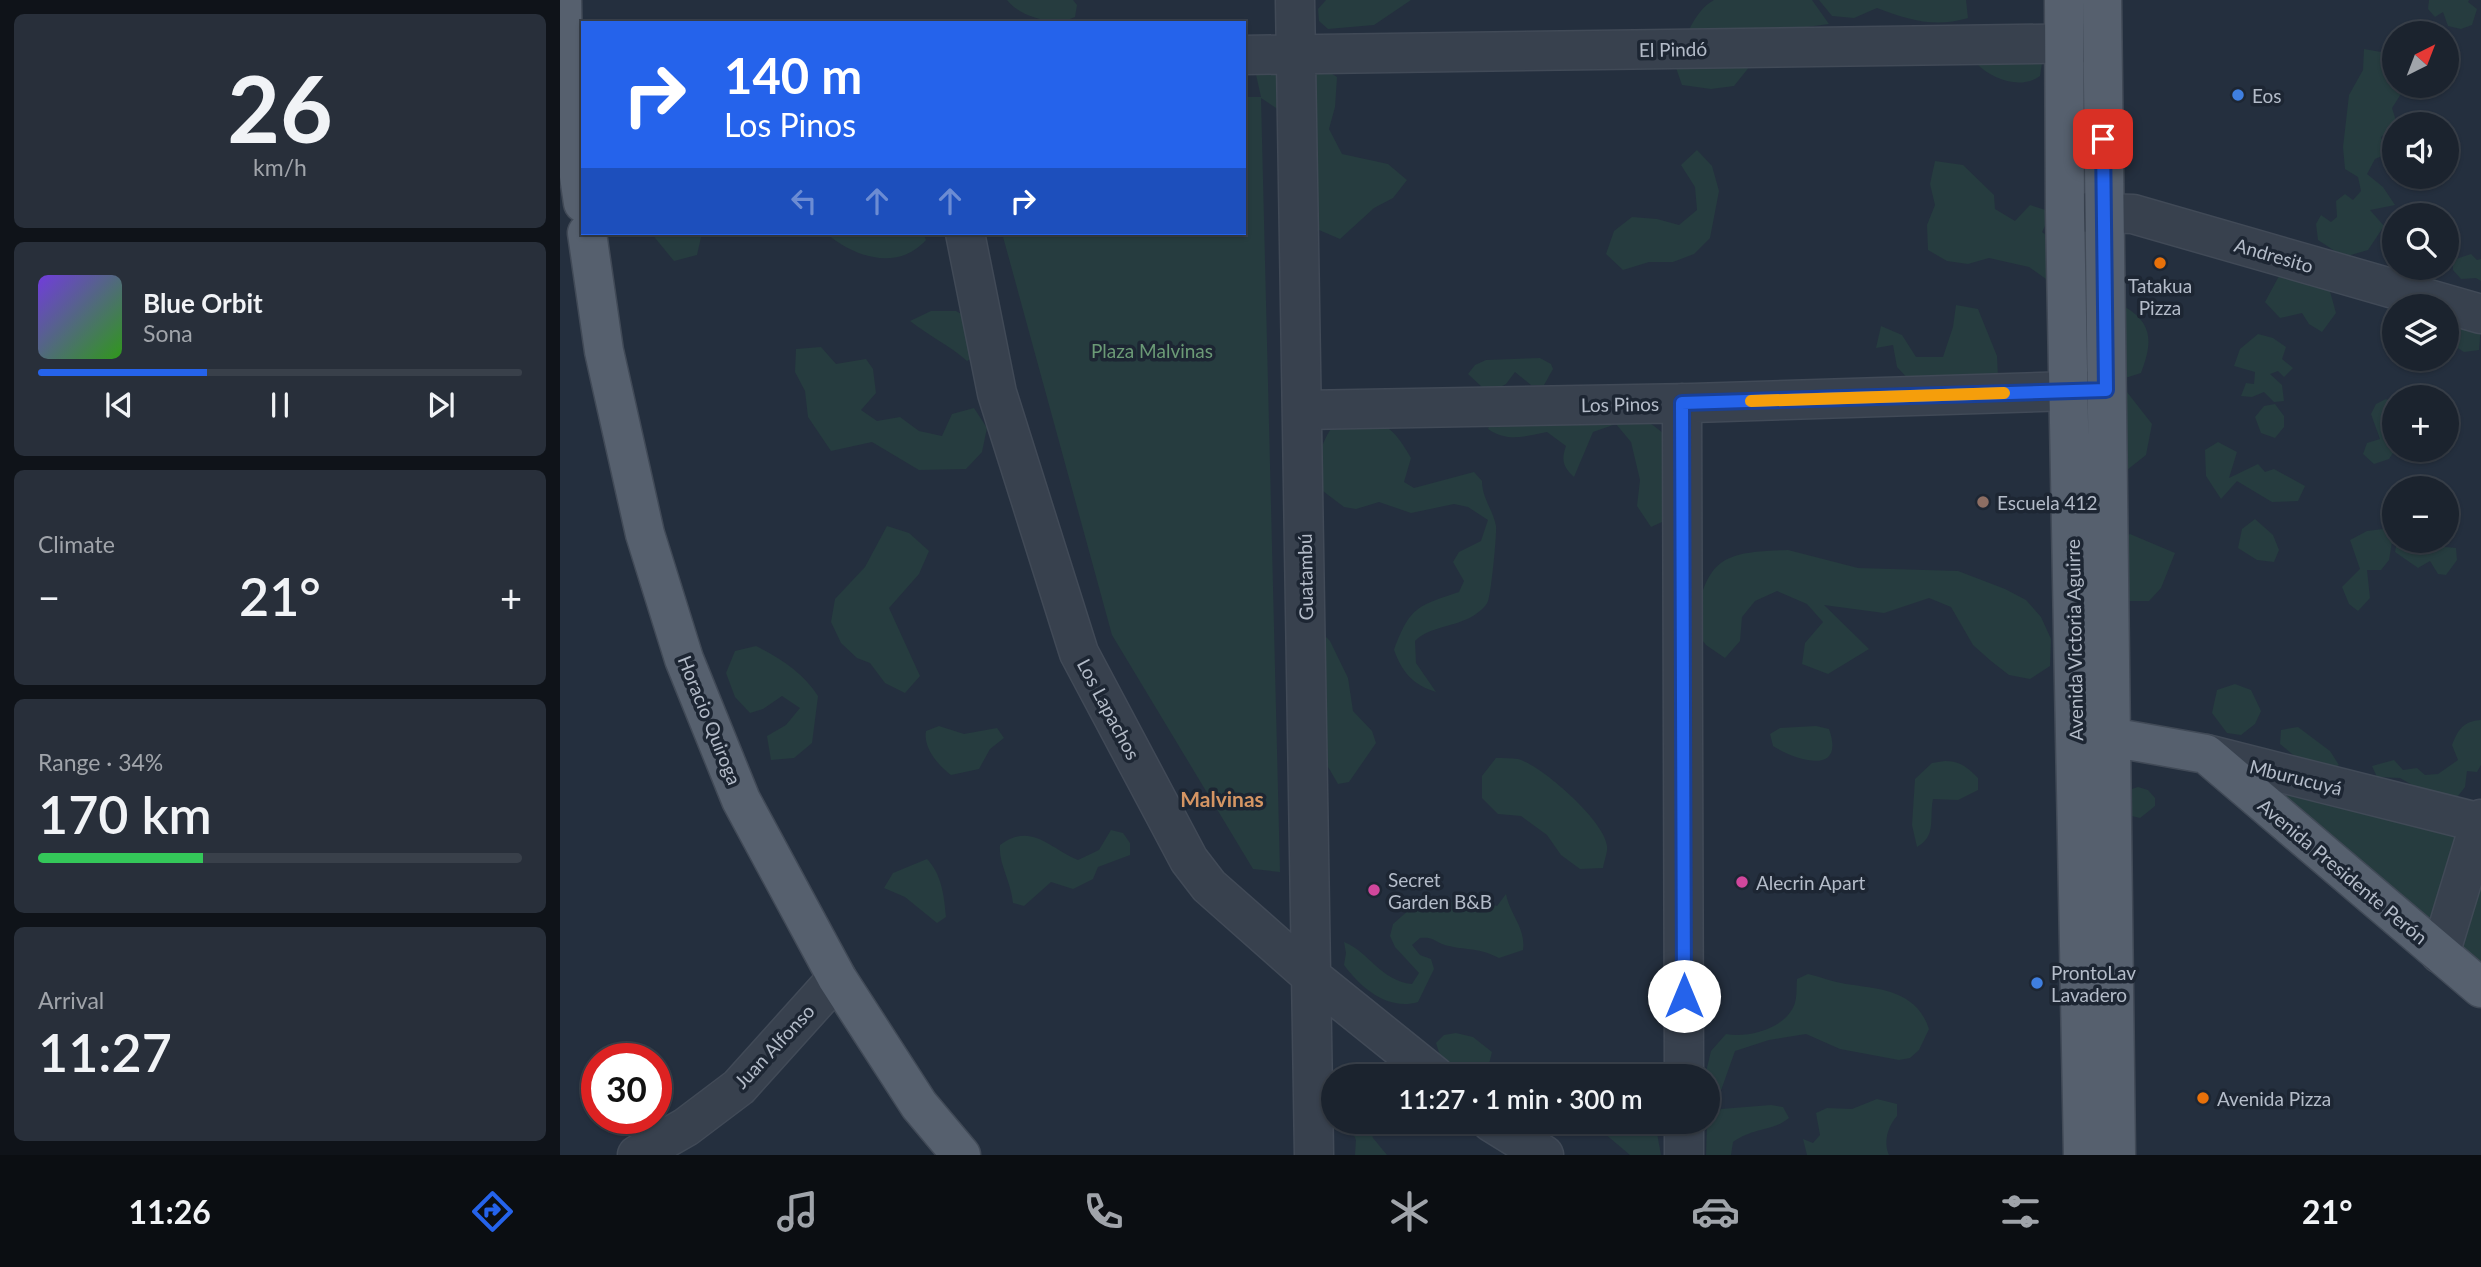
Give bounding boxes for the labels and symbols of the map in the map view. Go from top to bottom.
north arrow [2382,21,2459,98]
street label: El Pindó [1639,37,1707,61]
place label: Eos [2252,84,2282,107]
marker: Eos [2230,87,2246,103]
pin [2073,109,2133,169]
street label: Andresito [2232,233,2316,277]
marker: Tatakua Pizza [2152,255,2168,271]
place label: Tatakua Pizza [2128,274,2192,319]
park label: Plaza Malvinas [1091,339,1213,362]
street label: Los Pinos [1581,392,1659,416]
place label: Escuela 412 [1997,491,2098,514]
marker: Escuela 412 [1975,494,1991,510]
street label: Guatambú [1293,533,1317,621]
street label: Avenida Victoria Aguirre [2061,539,2087,741]
street label: Horacio Quiroga [674,652,746,788]
street label: Los Lapachos [1073,655,1145,763]
street label: Mburucuyá [2247,754,2345,800]
district label: Malvinas [1180,786,1264,811]
street label: Avenida Presidente Perón [2254,793,2432,949]
place label: Secret Garden B&B [1388,868,1492,913]
place label: Alecrin Apart [1756,871,1866,894]
marker: Alecrin Apart [1734,874,1750,890]
marker: Secret Garden B&B [1366,882,1382,898]
position arrow [1647,959,1721,1033]
place label: ProntoLav Lavadero [2051,961,2136,1006]
marker: ProntoLav Lavadero [2029,975,2045,991]
street label: Juan Alfonso [729,999,819,1093]
speed limit sign: 30 [581,1043,672,1134]
place label: Avenida Pizza [2217,1087,2331,1110]
marker: Avenida Pizza [2195,1090,2211,1106]

